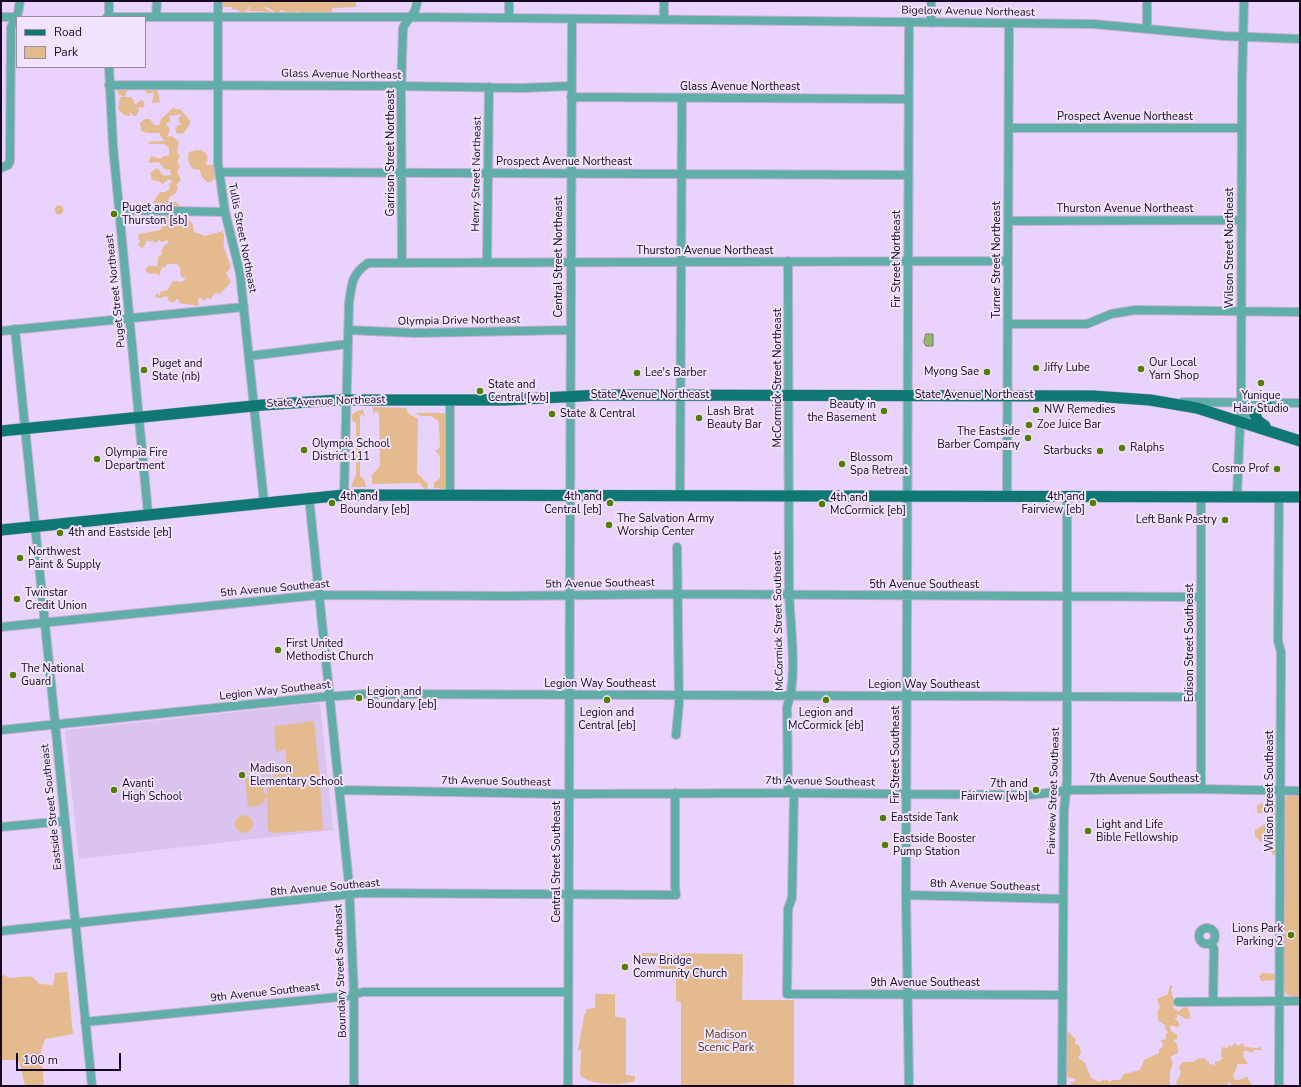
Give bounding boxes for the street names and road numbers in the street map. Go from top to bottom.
street label: Bigelow Avenue Northeast [901,4,1035,20]
street label: Glass Avenue Northeast [281,67,401,83]
street label: Glass Avenue Northeast [680,80,800,94]
street label: Garrison Street Northeast [384,90,398,216]
street label: Prospect Avenue Northeast [1057,110,1193,124]
street label: Henry Street Northeast [469,116,485,232]
street label: Prospect Avenue Northeast [496,155,632,169]
street label: Tullis Street Northeast [225,182,259,294]
street label: Wilson Street Northeast [1223,188,1237,308]
street label: Central Street Northeast [552,197,566,317]
street label: Turner Street Northeast [990,202,1004,318]
street label: Thurston Avenue Northeast [1057,202,1193,216]
street label: Fir Street Northeast [890,210,904,308]
street label: Puget Street Northeast [103,234,129,348]
street label: Thurston Avenue Northeast [637,244,773,258]
street label: McCormick Street Northeast [771,308,785,448]
street label: Olympia Drive Northeast [398,313,520,329]
street label: State Avenue Northeast [591,388,709,402]
street label: State Avenue Northeast [915,388,1033,402]
street label: State Avenue Northeast [267,393,385,411]
street label: McCormick Street Southeast [771,551,787,691]
street label: 5th Avenue Southeast [545,576,655,592]
street label: 5th Avenue Southeast [220,578,330,600]
street label: 5th Avenue Southeast [869,578,979,592]
street label: Edison Street Southeast [1183,584,1197,702]
street label: Legion Way Southeast [544,677,656,691]
street label: Legion Way Southeast [868,678,980,692]
street label: Legion Way Southeast [219,679,331,703]
street label: Fir Street Southeast [889,706,903,804]
street label: Fairview Street Southeast [1045,727,1063,855]
street label: Wilson Street Southeast [1263,730,1277,852]
street label: Eastside Street Southeast [39,743,65,871]
street label: 7th Avenue Southeast [1089,772,1199,786]
street label: 7th Avenue Southeast [441,774,551,790]
street label: 7th Avenue Southeast [765,774,875,790]
street label: Central Street Southeast [550,801,564,923]
street label: 8th Avenue Southeast [270,877,380,899]
street label: 8th Avenue Southeast [930,877,1040,895]
street label: Boundary Street Southeast [332,904,350,1038]
street label: 9th Avenue Southeast [870,976,980,990]
street label: 9th Avenue Southeast [210,981,320,1005]

